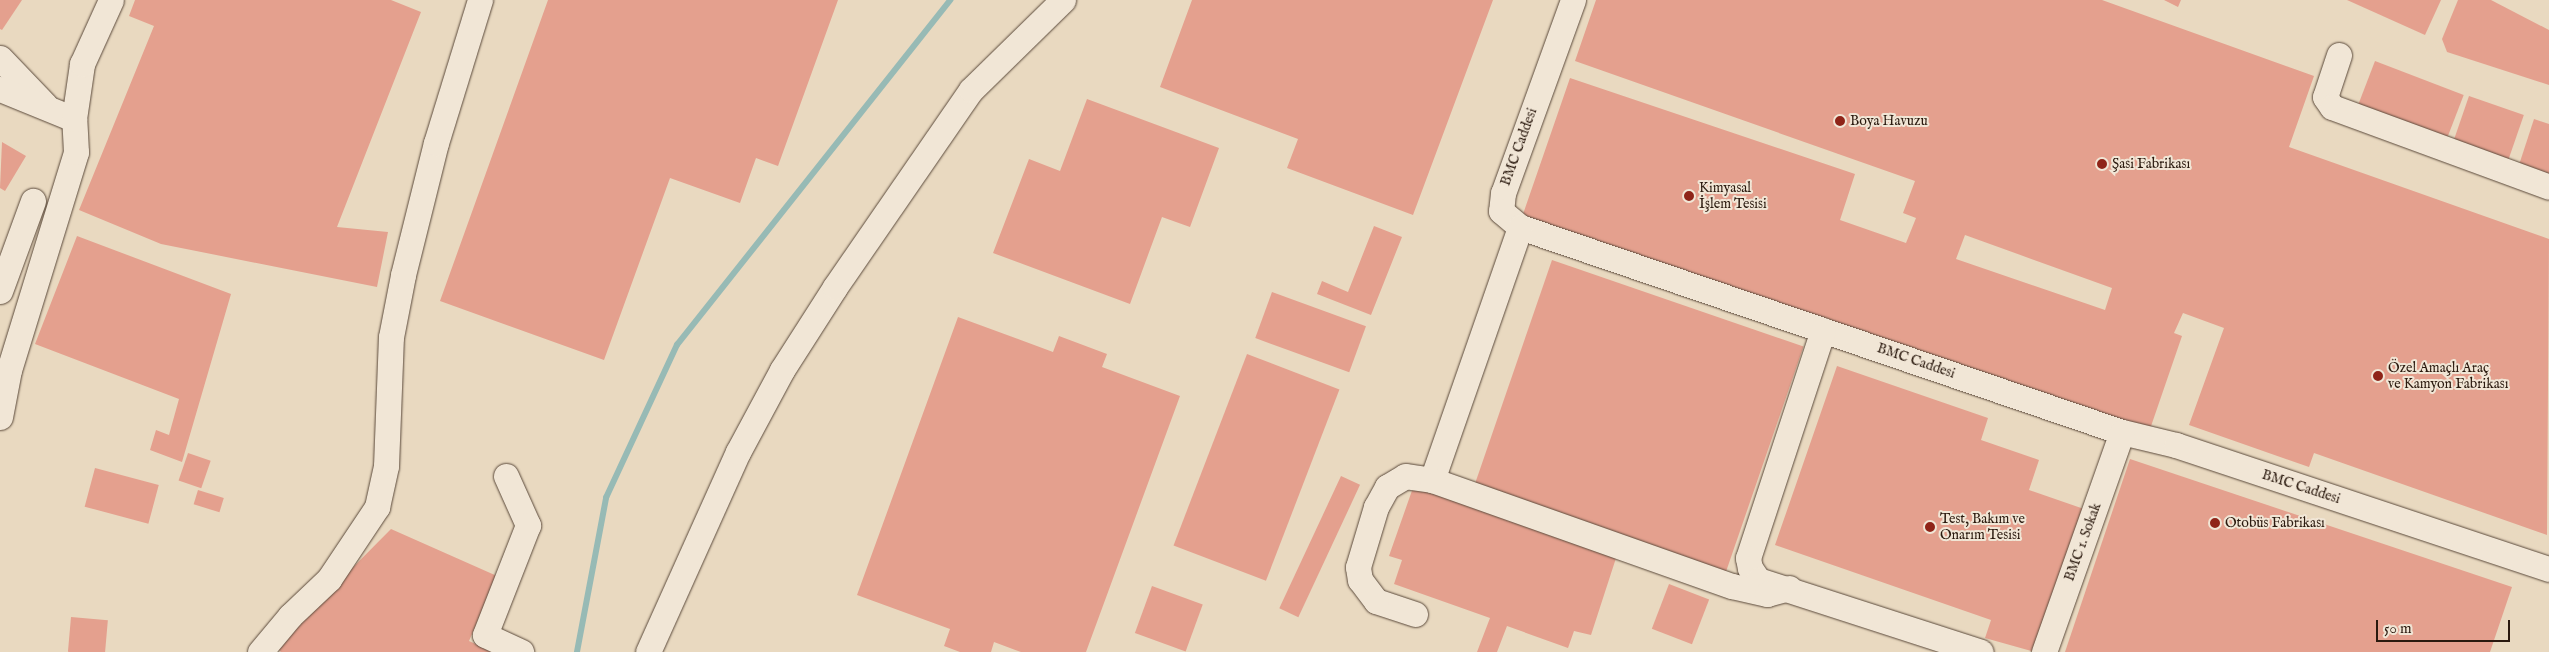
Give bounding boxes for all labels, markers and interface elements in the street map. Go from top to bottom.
street label: BMC Caddesi [1497,106,1541,188]
place label: Boya Havuzu [1850,113,1928,129]
marker: Boya Havuzu [1834,115,1846,127]
place label: Şasi Fabrikası [2112,156,2190,172]
marker: Şasi Fabrikası [2096,158,2108,170]
place label: Kimyasal İşlem Tesisi [1699,180,1767,212]
marker: Kimyasal İşlem Tesisi [1683,190,1695,202]
street label: BMC Caddesi [1875,340,1957,382]
place label: Özel Amaçlı Araç ve Kamyon Fabrikası [2388,360,2508,392]
marker: Özel Amaçlı Araç ve Kamyon Fabrikası [2372,370,2384,382]
street label: BMC Caddesi [2260,466,2342,508]
street label: BMC 1. Sokak [2061,500,2105,584]
place label: Test, Bakım ve Onarım Tesisi [1940,511,2025,544]
place label: Otobüs Fabrikası [2225,515,2325,531]
marker: Otobüs Fabrikası [2209,517,2221,529]
marker: Test, Bakım ve Onarım Tesisi [1924,521,1936,533]
scale bar [2379,610,2513,642]
text: 50 m [2384,619,2412,638]

